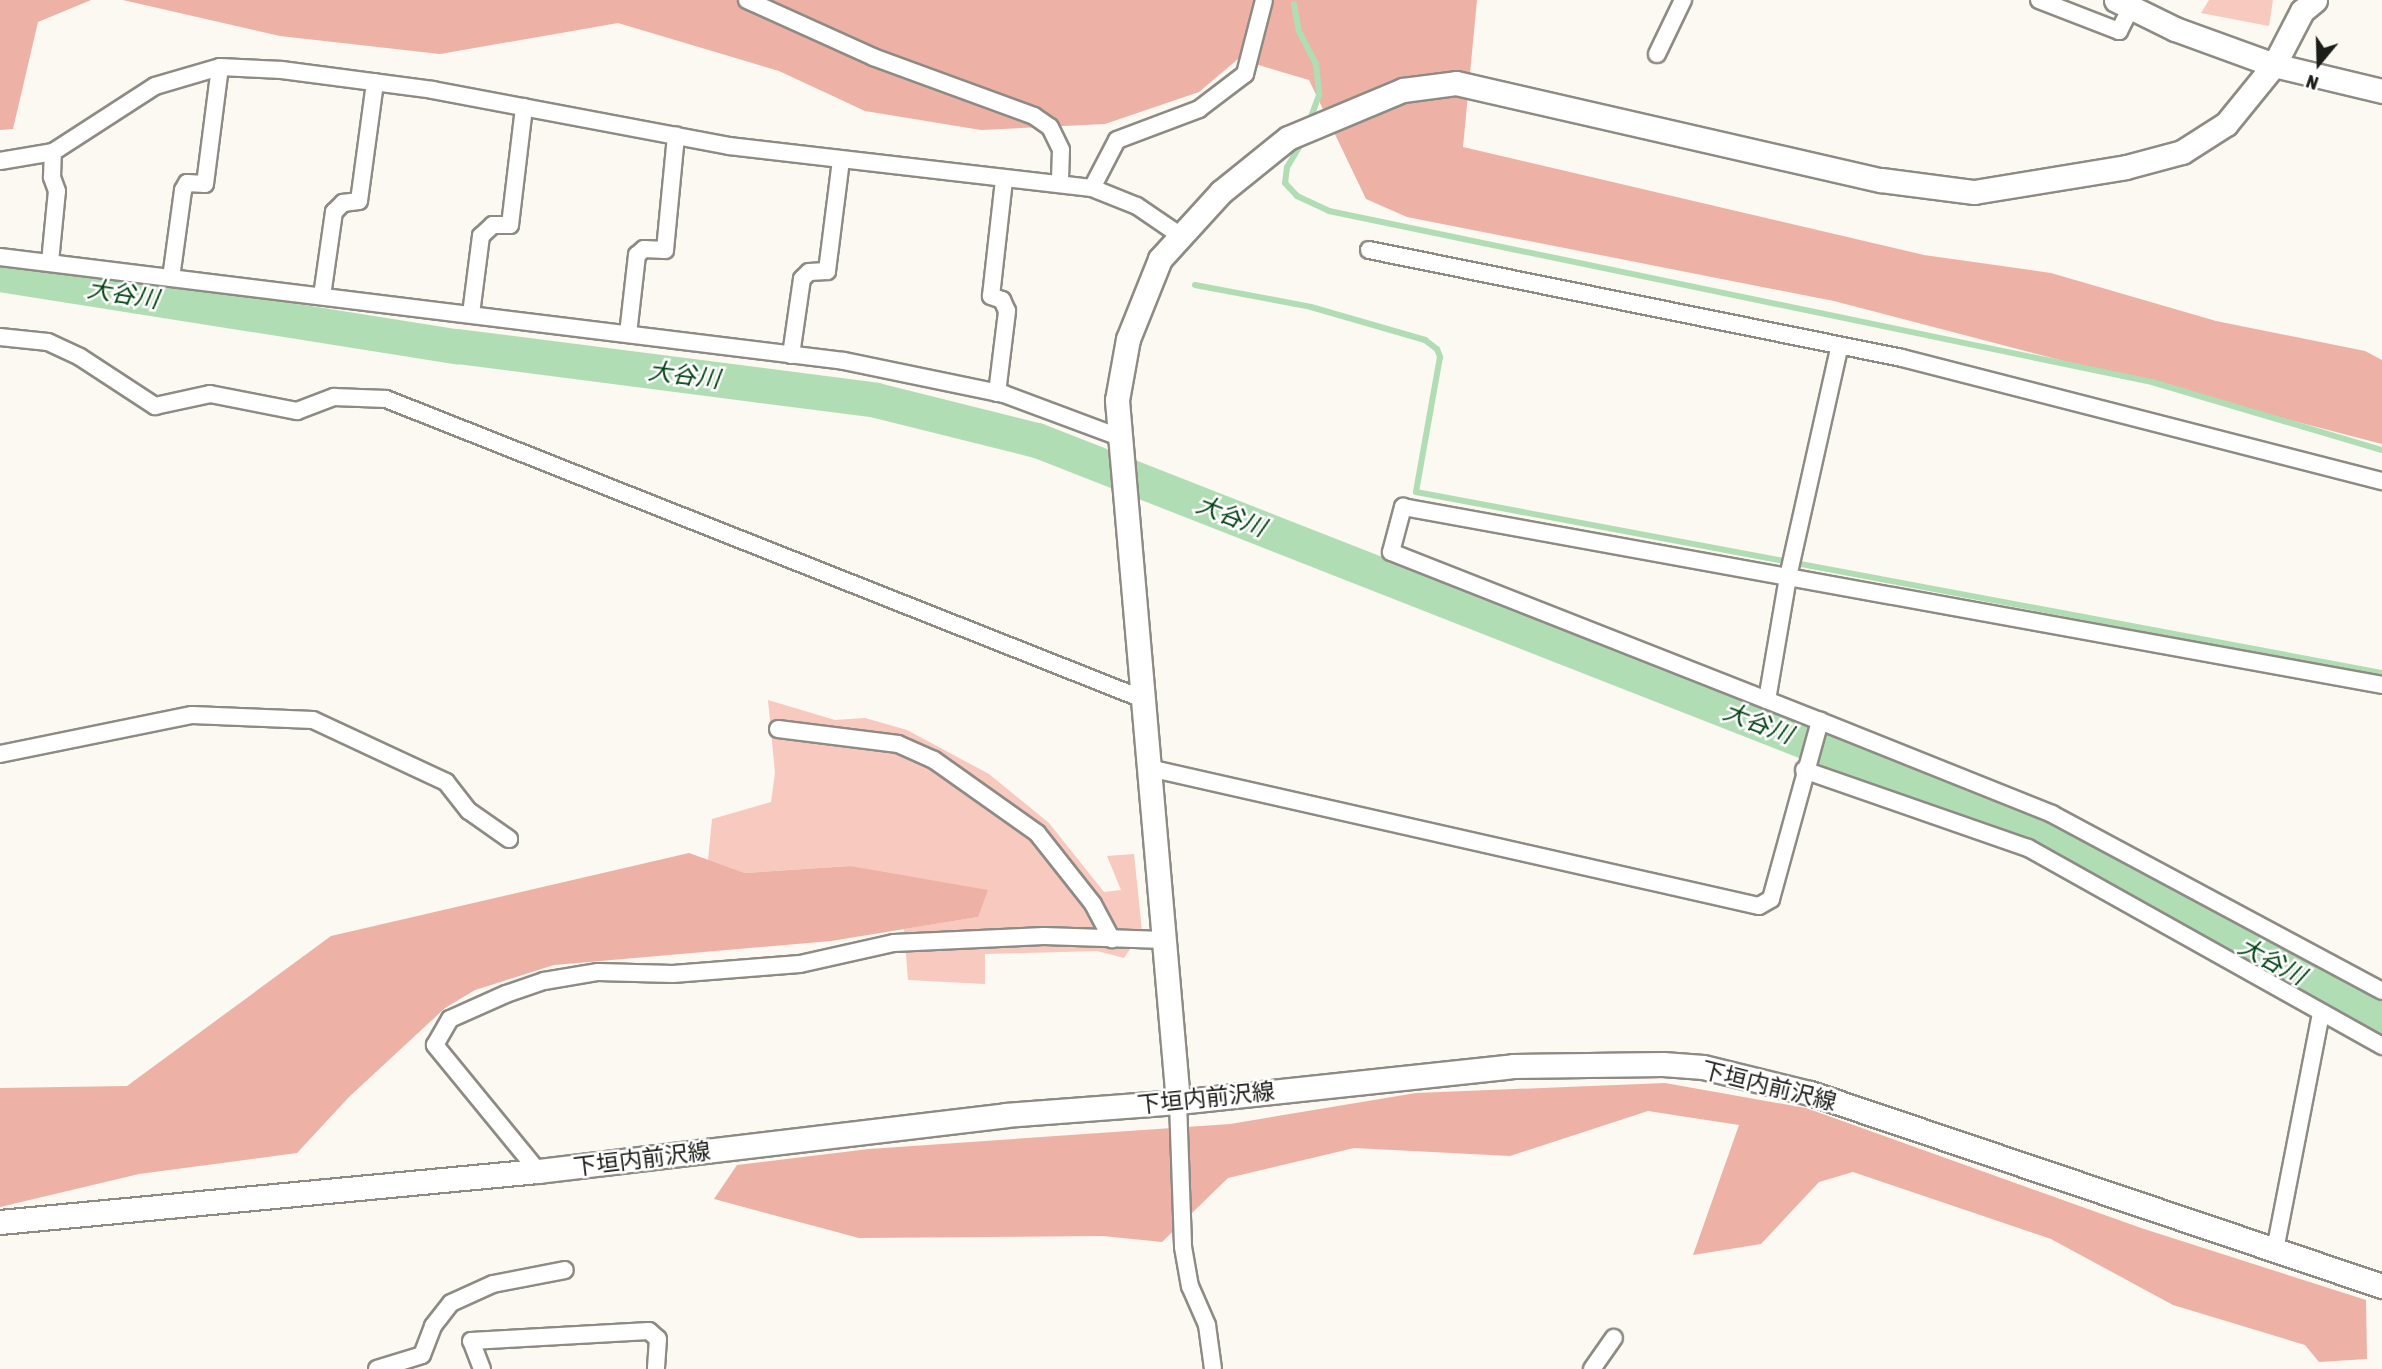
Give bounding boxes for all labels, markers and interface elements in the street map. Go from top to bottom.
north arrow [2284,28,2354,98]
text: N [2303,71,2321,95]
water label: 大谷川 [85,274,161,314]
water label: 大谷川 [647,356,721,394]
water label: 大谷川 [1192,490,1270,542]
water label: 大谷川 [1719,697,1797,749]
water label: 大谷川 [2233,931,2311,991]
street label: 下垣内前沢線 [1699,1056,1839,1116]
street label: 下垣内前沢線 [1136,1077,1276,1119]
street label: 下垣内前沢線 [572,1137,712,1181]

